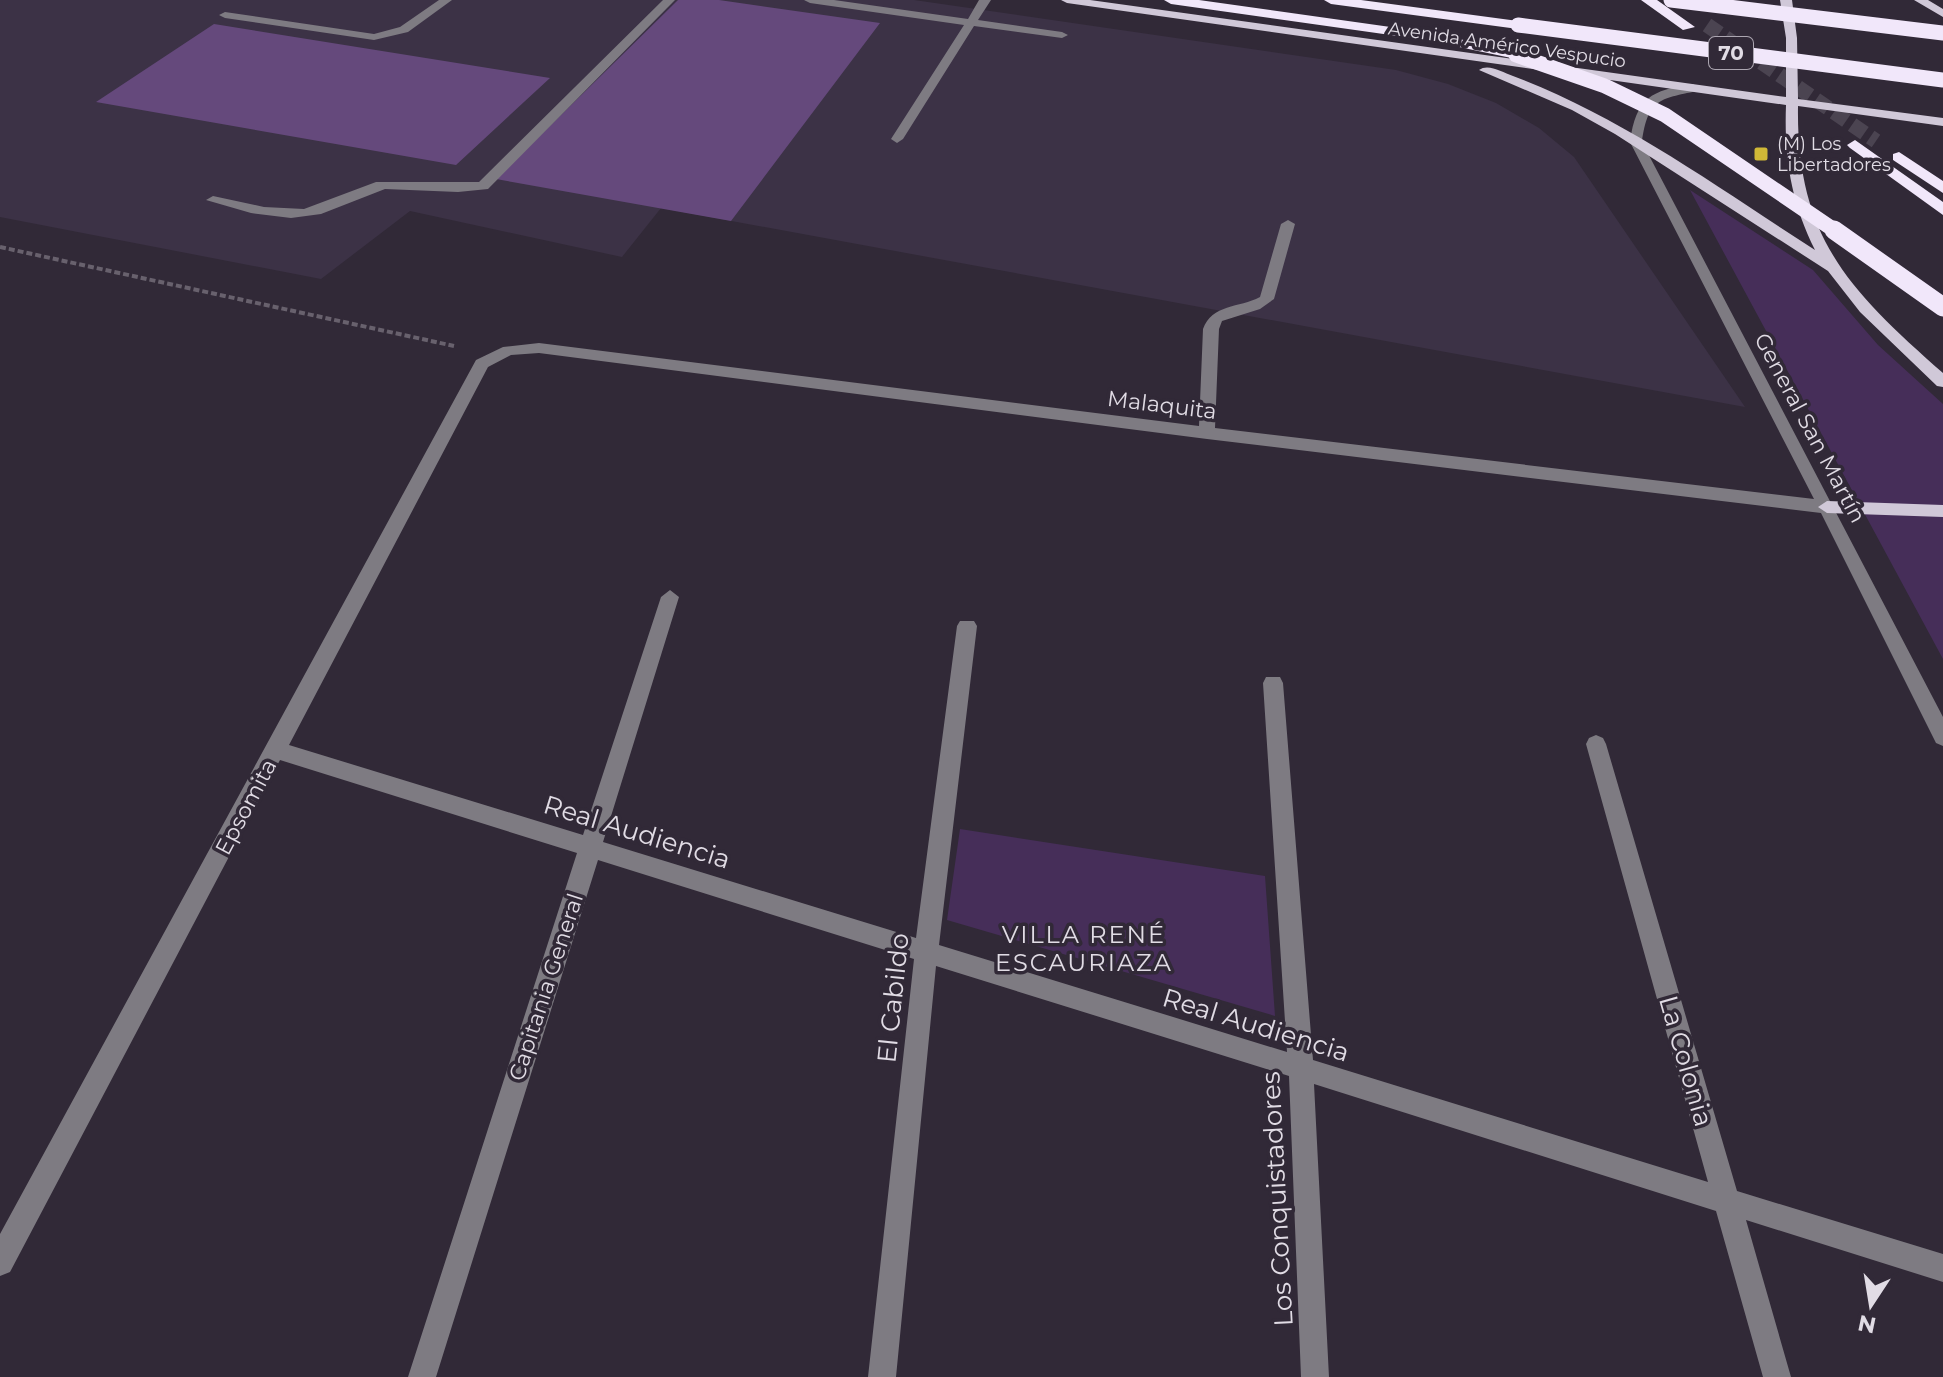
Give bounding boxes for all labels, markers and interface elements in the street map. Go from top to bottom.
street label: Avenida Américo Vespucio [1387,17,1627,73]
road number: 70 [1709,37,1753,69]
place label: (M) Los Libertadores [1777,133,1891,176]
marker: (M) Los Libertadores [1752,145,1770,163]
street label: General San Martín [1749,328,1871,528]
street label: Malaquita [1106,385,1218,425]
street label: Epsomita [209,754,283,860]
street label: Real Audiencia [540,788,734,876]
street label: Capitania General [503,890,589,1084]
district label: VILLA RENÉ ESCAURIAZA [995,920,1173,977]
street label: El Cabildo [870,932,916,1064]
street label: Real Audiencia [1159,981,1353,1069]
street label: La Colonia [1652,992,1720,1130]
street label: Los Conquistadores [1254,1071,1300,1327]
north arrow [1831,1265,1911,1345]
text: N [1855,1309,1878,1339]

